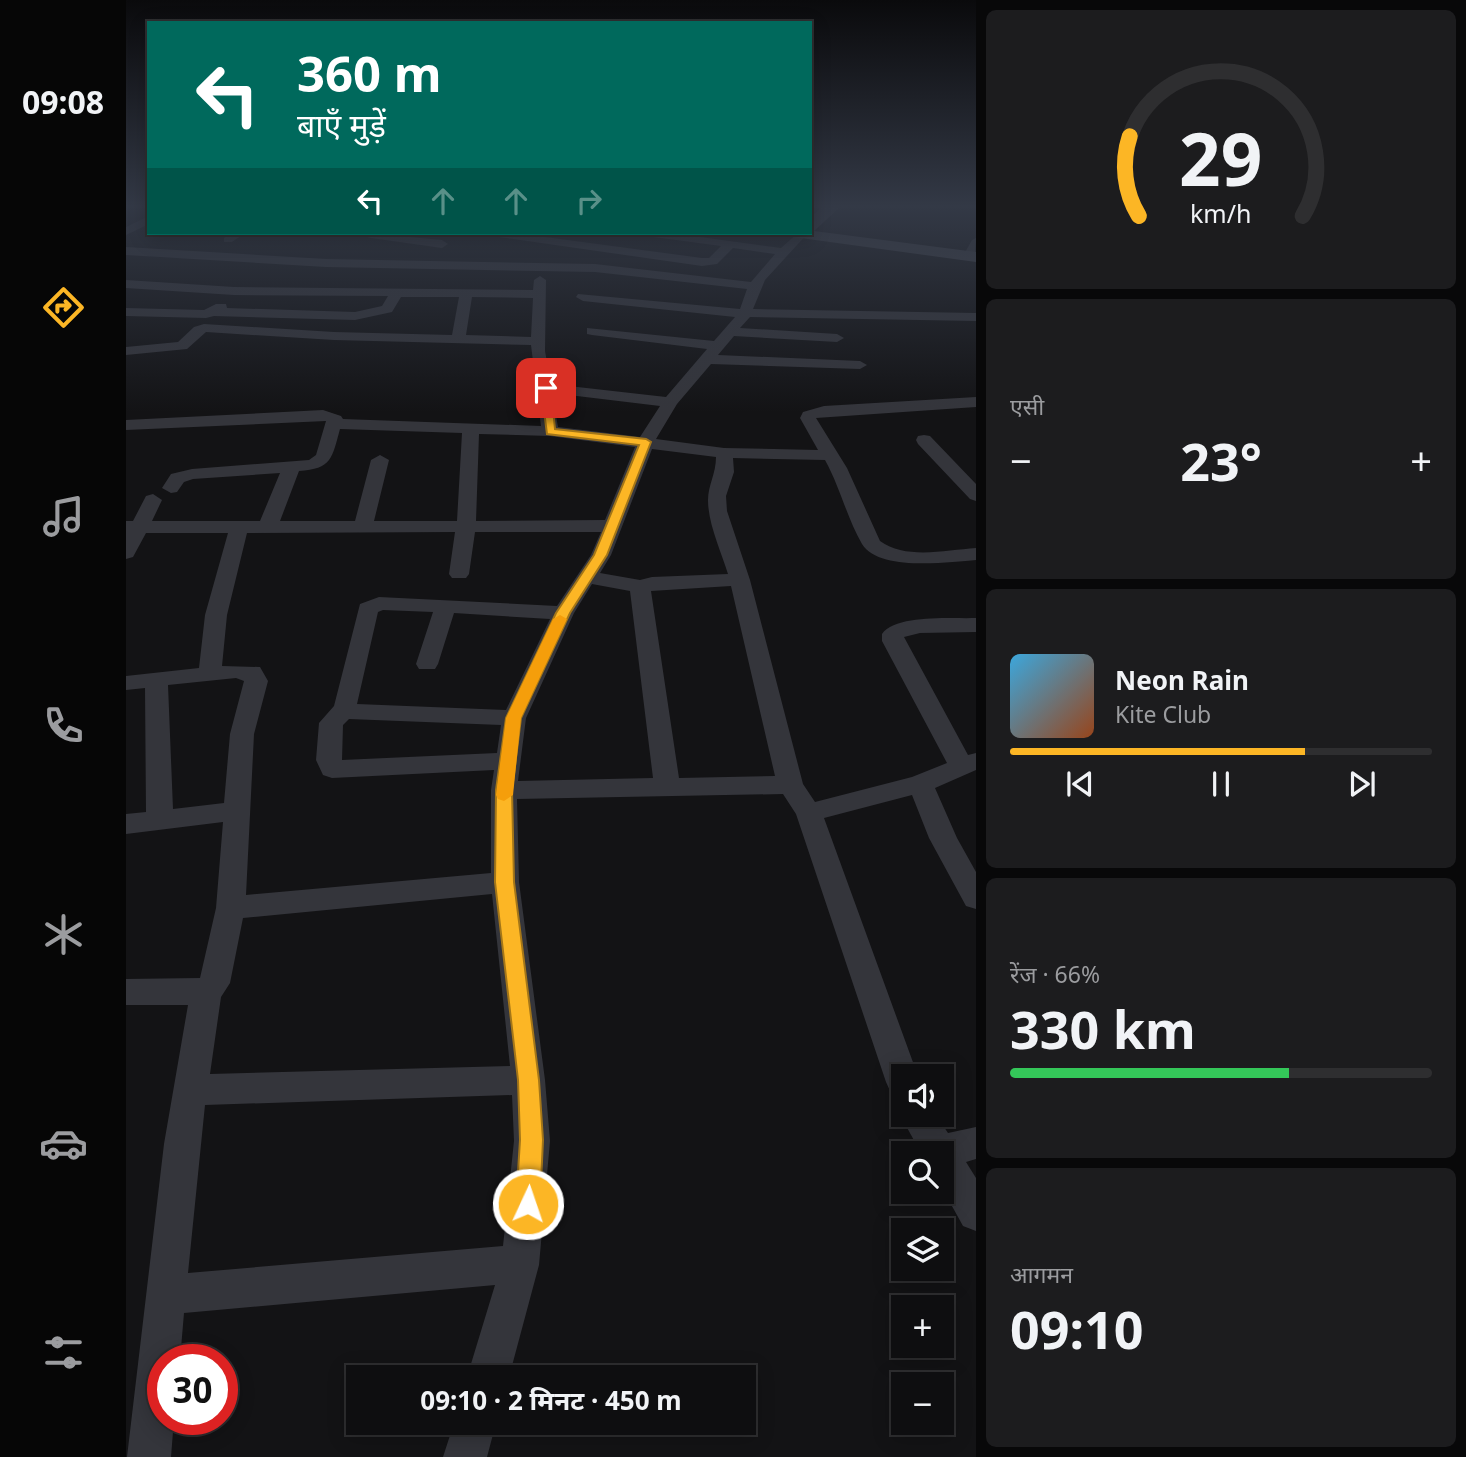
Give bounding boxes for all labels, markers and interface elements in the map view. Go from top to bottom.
text: 360 m [297,40,442,106]
icon: left [182,49,273,140]
text: 09:08 [22,80,104,123]
text: बाएँ मुड़ें [297,103,386,146]
text: 29 [1179,108,1263,207]
icon: left [351,182,389,220]
icon: ahead [424,182,462,220]
icon: ahead [497,182,535,220]
icon: right [570,182,608,220]
text: km/h [1190,196,1252,230]
icon: directions [39,283,88,332]
pin [516,358,576,418]
icon: arrive [527,369,565,407]
text: एसी [1010,390,1044,422]
text: 23° [1180,425,1262,496]
text: − [1010,434,1032,486]
text: + [1410,434,1432,486]
icon: music [39,492,88,541]
text: Neon Rain [1115,662,1249,698]
text: Kite Club [1115,698,1211,730]
icon: phone [39,701,88,750]
icon: previous [1061,765,1099,803]
icon: pause [1202,765,1240,803]
icon: next [1343,765,1381,803]
icon: climate [39,910,88,959]
text: रेंज · 66% [1010,958,1100,990]
text: 330 km [1010,993,1196,1064]
map controls [891,1064,954,1435]
button: sound [891,1064,954,1127]
icon: car [39,1119,88,1168]
button: search [891,1141,954,1204]
position arrow [491,1167,565,1241]
button: layers [891,1218,954,1281]
text: आगमन [1010,1258,1073,1290]
text: 09:10 [1010,1293,1144,1364]
button: + [891,1295,954,1358]
icon: filters [39,1328,88,1377]
speed limit sign: 30 [147,1344,238,1435]
button: − [891,1372,954,1435]
text: 09:10 · 2 मिनट · 450 m [420,1382,682,1418]

